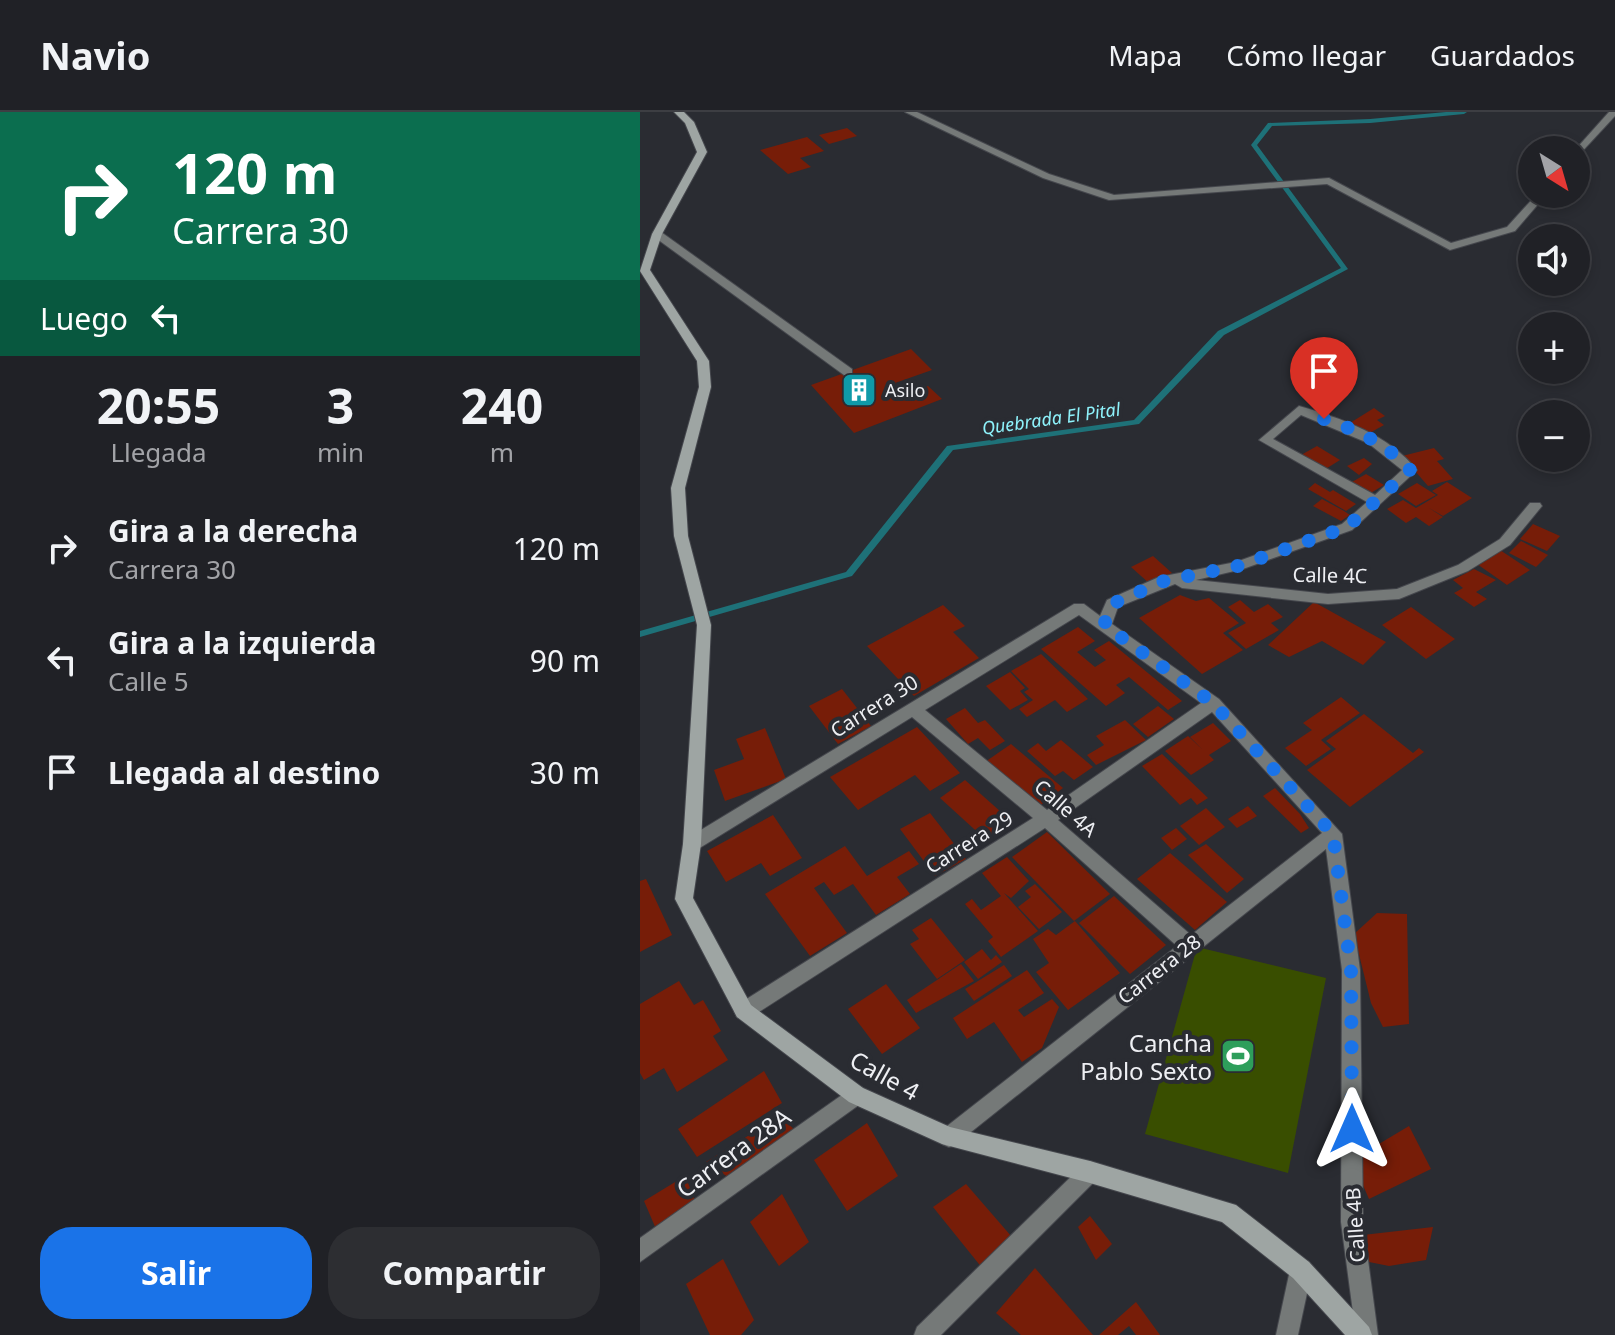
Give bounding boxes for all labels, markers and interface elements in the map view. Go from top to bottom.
text: Navio [40,29,150,81]
text: Mapa [1108,36,1182,74]
text: Cómo llegar [1226,36,1386,74]
text: Guardados [1430,36,1575,74]
text: 120 m [172,134,337,210]
north arrow [1518,136,1590,208]
map controls [1518,136,1590,472]
icon: right [40,144,144,248]
text: Carrera 30 [172,206,349,255]
button: sound [1518,224,1590,296]
icon: left [144,296,188,340]
text: Luego [40,298,128,339]
button: + [1518,312,1590,384]
pin [1290,337,1358,419]
icon: arrive [1302,349,1346,393]
building icon: Asilo [840,371,878,409]
text: 20:55 [97,373,220,438]
text: 3 [327,373,354,438]
text: 240 [461,373,543,438]
place label: Asilo [885,378,925,402]
water label: Quebrada El Pital [980,396,1122,440]
button: − [1518,400,1590,472]
text: Llegada [110,434,207,470]
text: min [317,434,364,470]
text: m [490,434,514,470]
text: Gira a la derecha [108,510,358,551]
icon: right [40,526,84,570]
text: 120 m [513,528,600,569]
text: Carrera 30 [108,551,236,587]
street label: Calle 4C [1292,561,1368,589]
text: Gira a la izquierda [108,622,377,663]
icon: left [40,638,84,682]
text: 90 m [530,640,600,681]
text: Calle 5 [108,663,189,699]
street label: Carrera 30 [825,668,923,744]
icon: arrive [40,750,84,794]
text: Llegada al destino [108,752,380,793]
text: 30 m [530,752,600,793]
street label: Calle 4A [1029,773,1103,843]
street label: Carrera 29 [920,804,1018,880]
street label: Carrera 28 [1112,928,1206,1010]
place label: Cancha Pablo Sexto [1080,1026,1212,1087]
sports icon: Cancha Pablo Sexto [1219,1037,1257,1075]
street label: Calle 4 [844,1043,926,1108]
position arrow [1310,1087,1394,1171]
street label: Carrera 28A [669,1099,797,1205]
street label: Calle 4B [1339,1187,1371,1263]
button: Salir [40,1227,312,1319]
button: Compartir [328,1227,600,1319]

